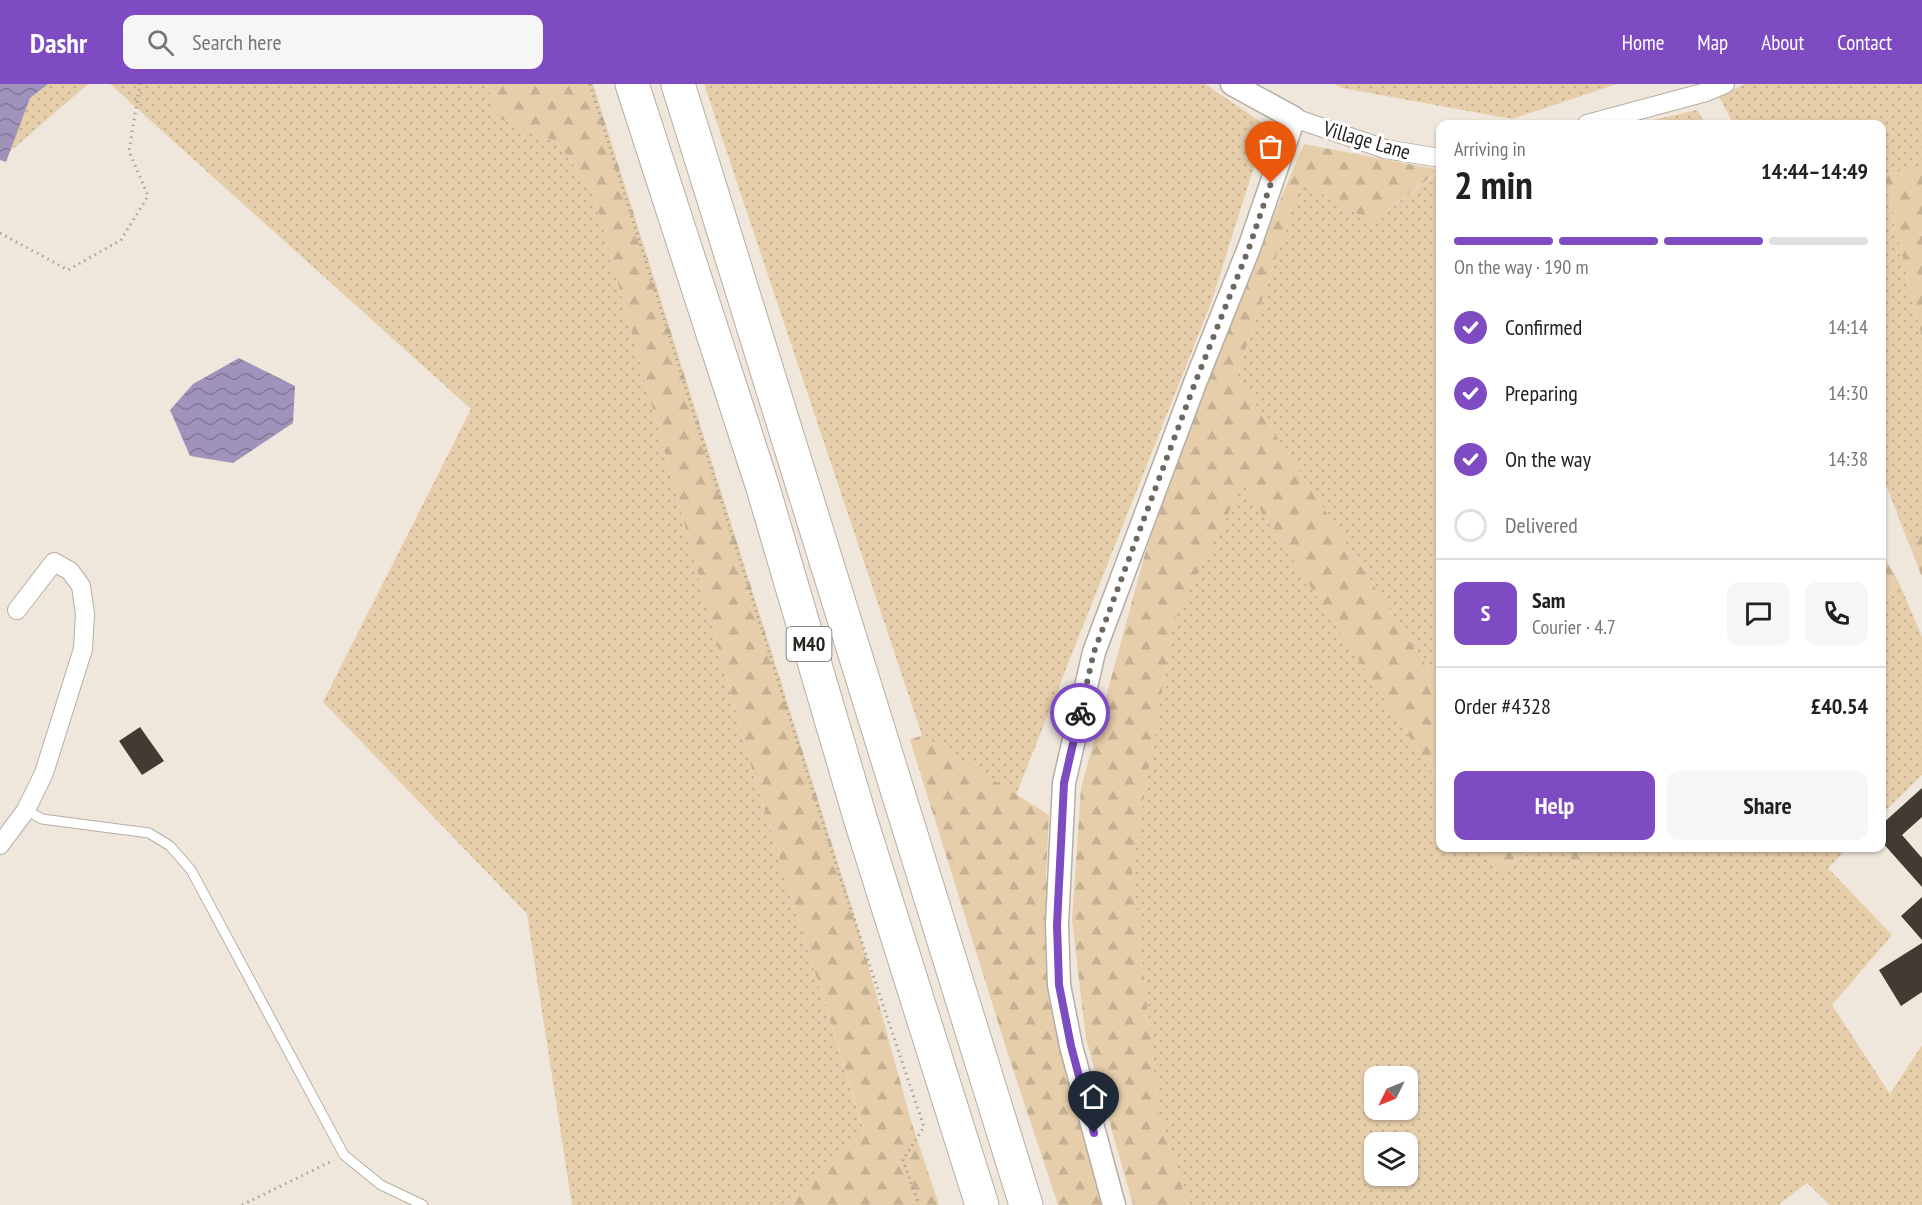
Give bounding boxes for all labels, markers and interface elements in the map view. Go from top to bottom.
search box [123,15,543,69]
text: Dashr [30,24,87,61]
icon: search [144,26,177,59]
text: Search here [192,28,282,56]
text: Home [1622,29,1664,56]
text: Map [1697,29,1728,56]
text: About [1761,29,1804,56]
text: Contact [1837,29,1892,56]
street label: Village Lane [1319,114,1414,165]
pin [1245,121,1296,183]
icon: bag [1254,130,1287,163]
text: Arriving in [1454,136,1526,162]
text: 14:44–14:49 [1761,157,1868,185]
text: 2 min [1454,159,1533,210]
text: On the way · 190 m [1454,254,1589,280]
icon: check [1454,311,1487,344]
text: Confirmed [1505,313,1582,341]
text: 14:14 [1828,314,1868,340]
icon: check [1454,377,1487,410]
text: Preparing [1505,379,1578,407]
text: 14:30 [1828,380,1868,406]
icon: check [1454,443,1487,476]
text: On the way [1505,445,1591,473]
text: 14:38 [1828,446,1868,472]
text: Delivered [1505,511,1578,539]
button: chat [1727,582,1790,645]
button: phone [1805,582,1868,645]
text: Sam [1532,586,1565,614]
text: S [1481,599,1490,627]
text: Courier · 4.7 [1532,614,1616,640]
road number: M40 [786,627,832,661]
courier [1050,683,1110,743]
text: Order #4328 [1454,692,1551,720]
text: £40.54 [1811,692,1868,720]
icon: bike [1064,697,1097,730]
button: Help [1454,771,1655,840]
button: Share [1667,771,1868,840]
north arrow [1364,1066,1418,1120]
map controls [1364,1066,1418,1186]
pin [1068,1071,1119,1133]
icon: home [1077,1080,1110,1113]
button: layers [1364,1132,1418,1186]

